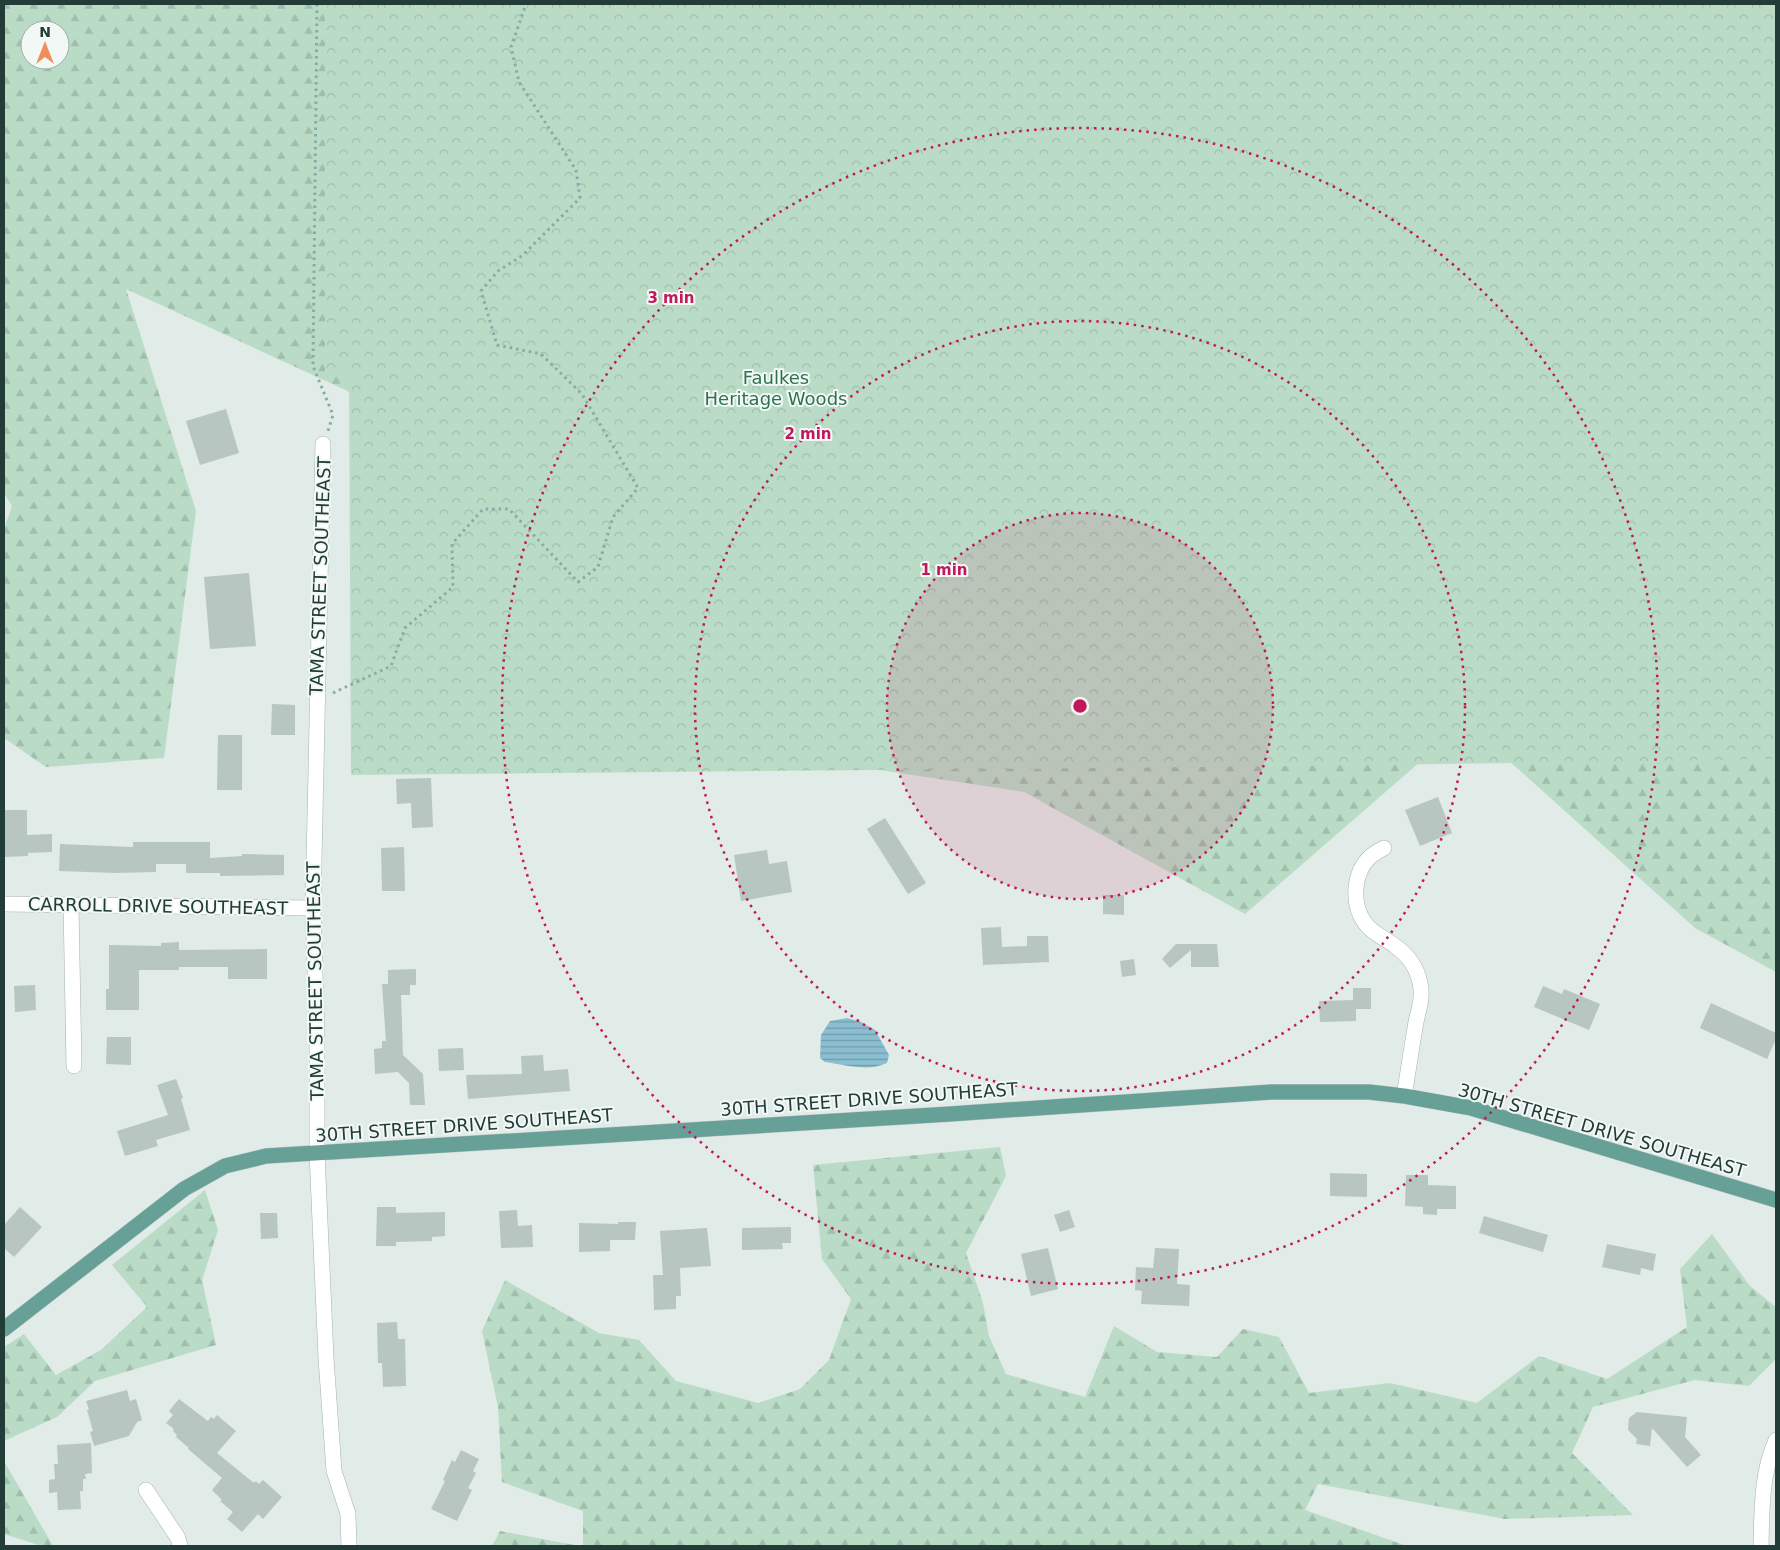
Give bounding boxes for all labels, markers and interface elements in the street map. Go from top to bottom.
north arrow [20,20,70,70]
text: N [39,24,51,40]
text: 3 min [647,289,695,307]
park label: Faulkes Heritage Woods [705,367,847,409]
text: 2 min [784,425,832,443]
street label: TAMA STREET SOUTHEAST [305,455,335,697]
text: 1 min [920,561,968,579]
centre of rings [1071,697,1089,715]
street label: TAMA STREET SOUTHEAST [302,860,328,1102]
street label: CARROLL DRIVE SOUTHEAST [28,893,289,919]
street label: 30TH STREET DRIVE SOUTHEAST [720,1078,1019,1120]
street label: 30TH STREET DRIVE SOUTHEAST [1456,1079,1749,1181]
street label: 30TH STREET DRIVE SOUTHEAST [315,1104,614,1146]

